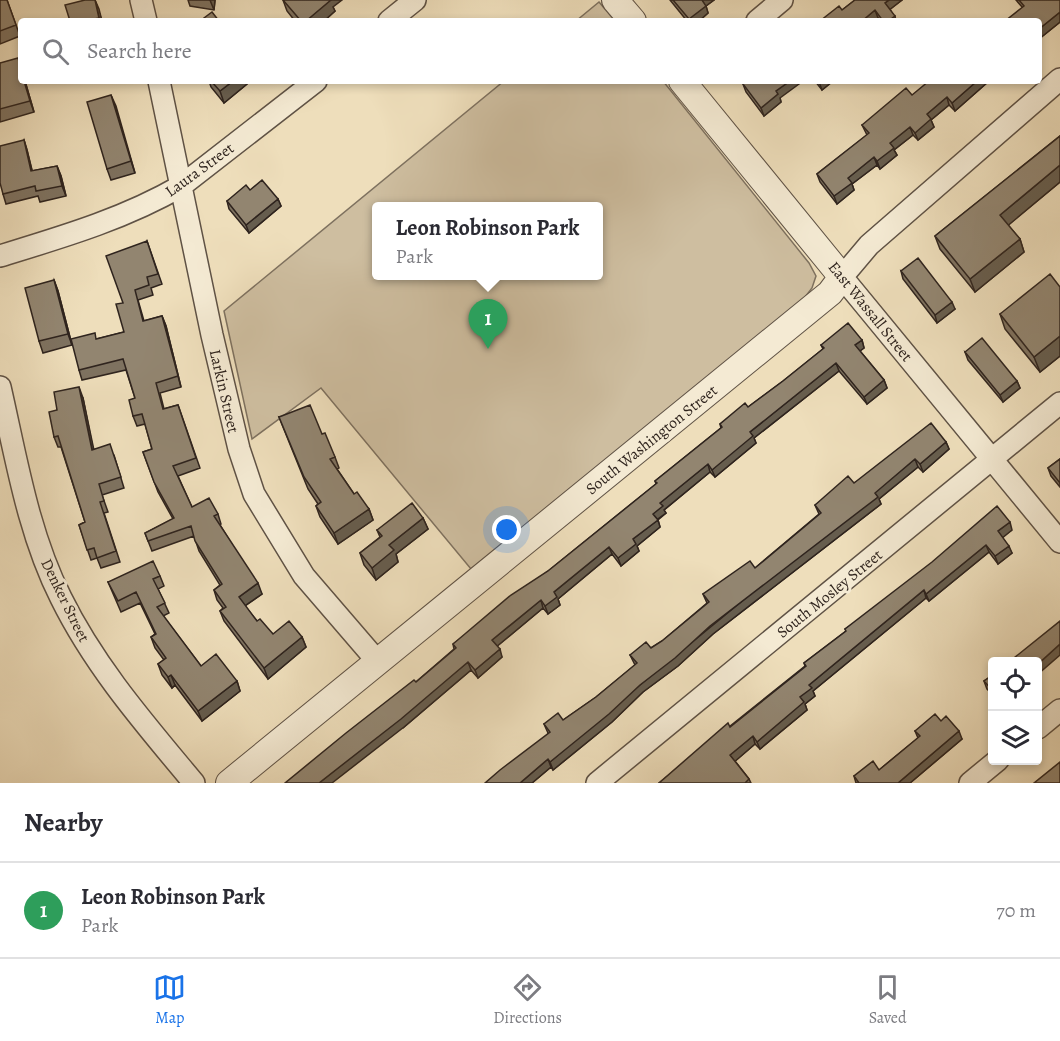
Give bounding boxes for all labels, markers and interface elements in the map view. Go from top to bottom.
search box [18,18,1042,84]
icon: search [39,35,72,68]
text: Search here [87,36,192,66]
street label: Laura Street [161,137,238,202]
popup [372,202,603,280]
text: Leon Robinson Park [396,213,579,243]
text: Park [396,243,433,270]
street label: East Wassall Street [823,257,918,366]
pin: 1 [468,300,508,349]
street label: Larkin Street [204,347,244,435]
street label: South Washington Street [581,380,722,500]
your location [492,515,521,544]
street label: South Mosley Street [772,544,887,643]
street label: Denker Street [35,555,95,646]
map controls [988,657,1042,765]
button: locate [988,657,1042,711]
button: layers [988,711,1042,765]
text: Nearby [24,805,103,840]
text: Leon Robinson Park [81,882,265,912]
text: 1 [40,897,47,924]
text: 70 m [996,897,1036,924]
text: Park [81,912,119,939]
tab: Map [153,971,186,1029]
tab: Directions [493,971,562,1029]
tab: Saved [869,971,907,1029]

